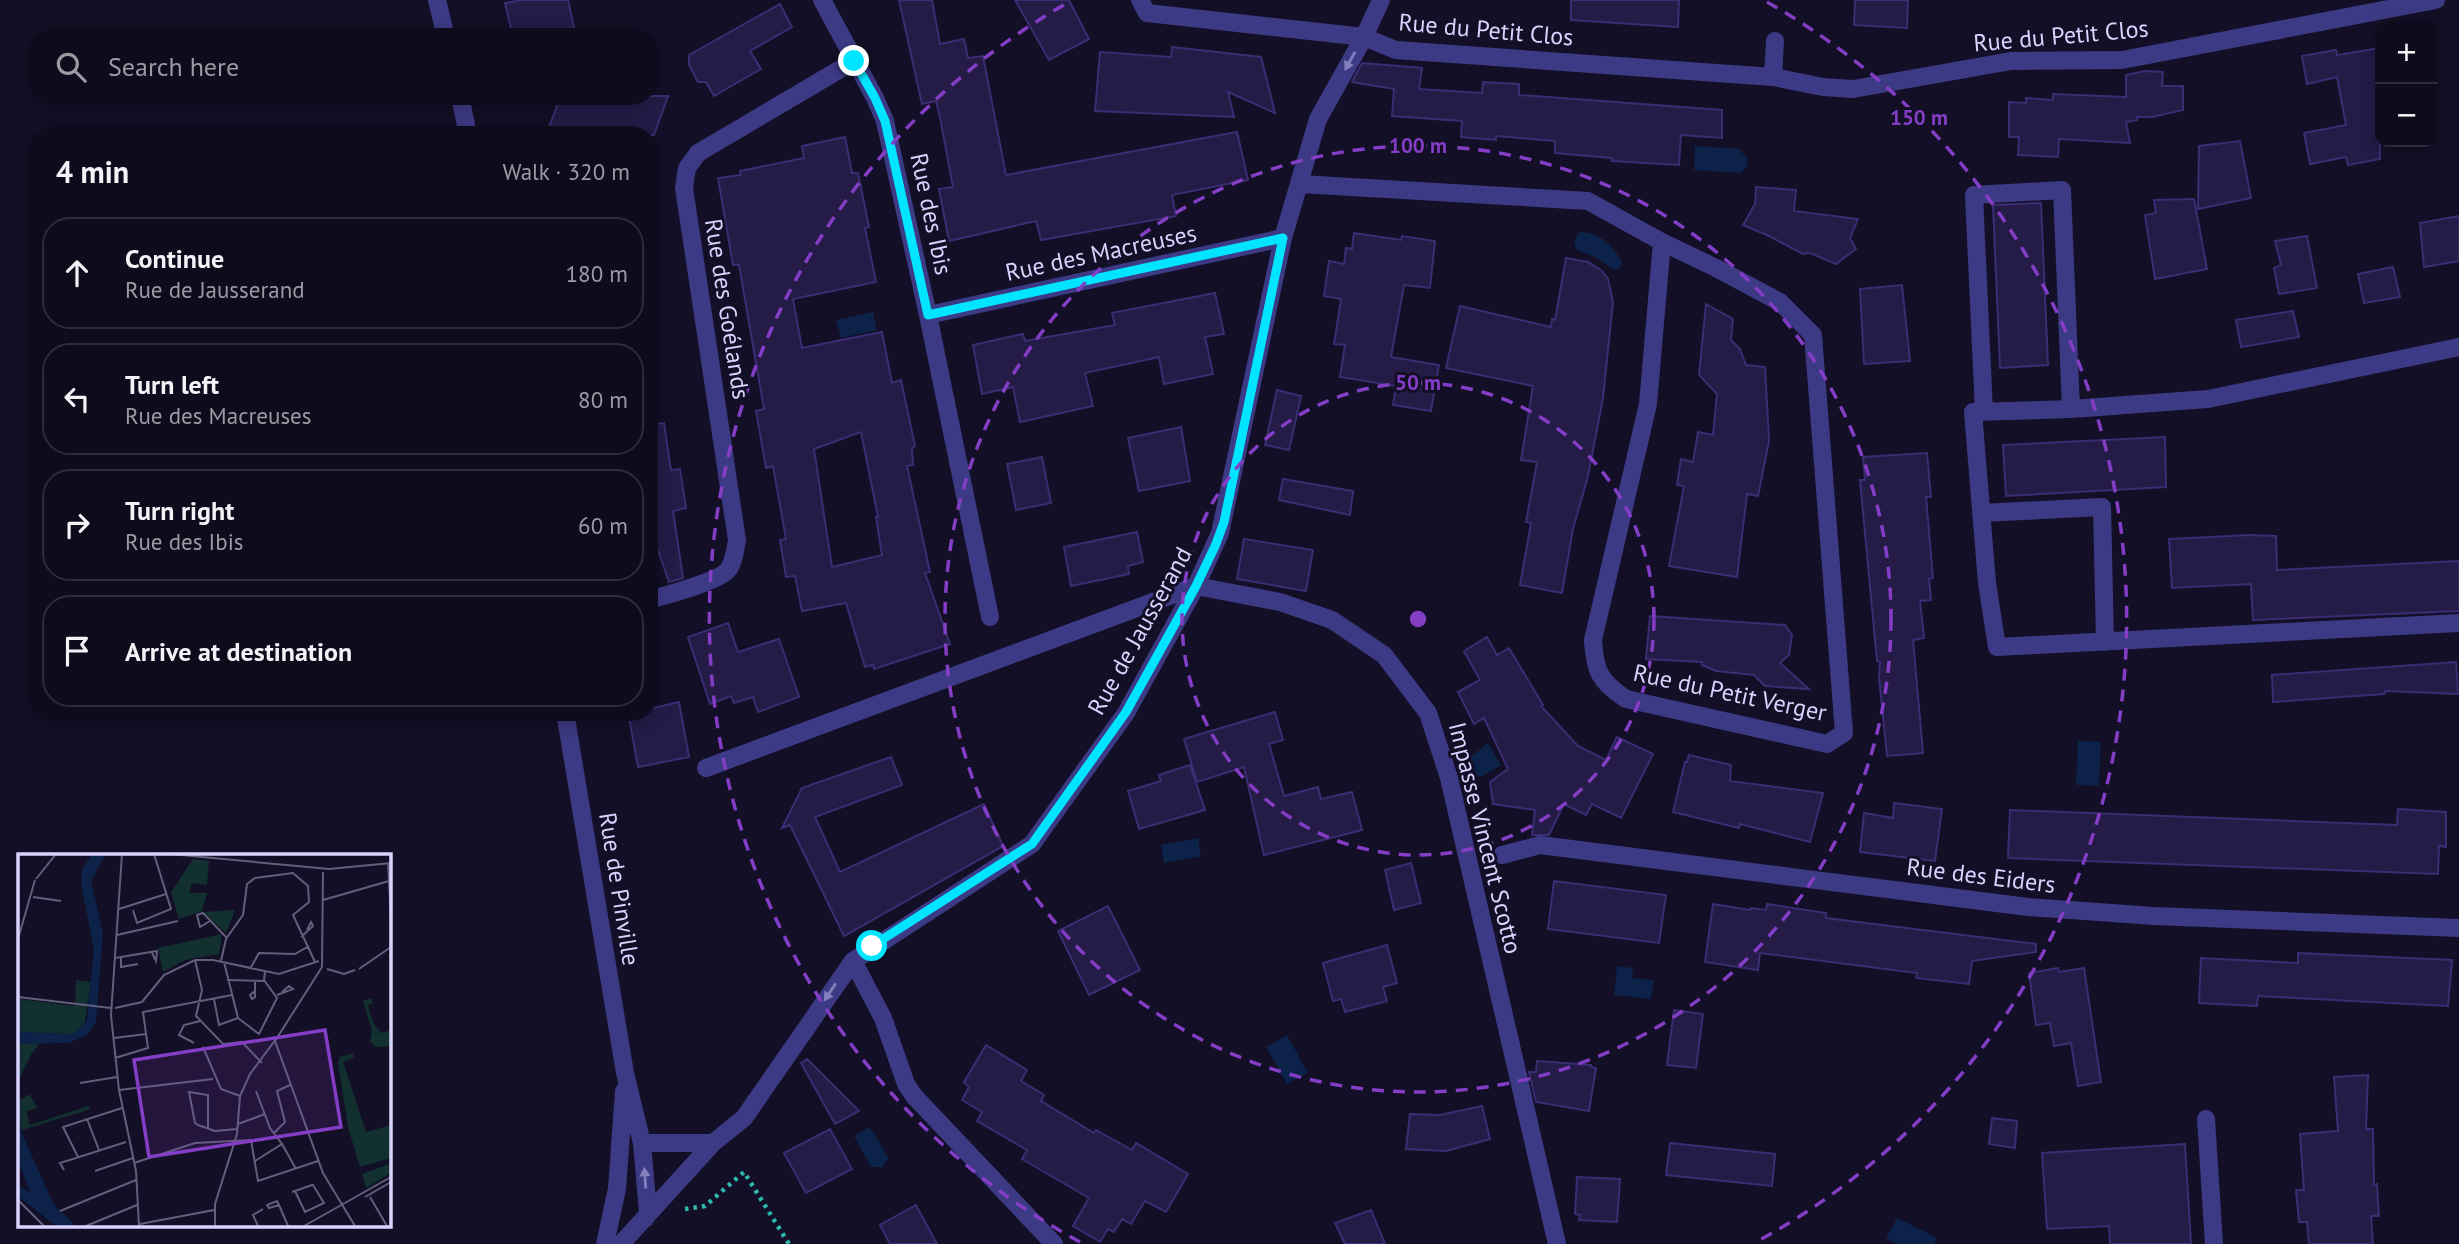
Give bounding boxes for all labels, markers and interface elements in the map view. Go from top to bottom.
street label: Rue du Petit Clos [1397,6,1575,53]
street label: Rue du Petit Clos [1972,12,2150,59]
map controls [2375,21,2438,147]
button: + [2375,21,2438,84]
search box [28,28,658,105]
route end [838,45,869,76]
icon: search [52,48,90,86]
text: Search here [108,50,239,83]
one-way arrow [1344,51,1356,71]
button: − [2375,84,2438,147]
text: 150 m [1890,104,1948,131]
text: 100 m [1389,132,1447,159]
street label: Rue des Ibis [903,150,960,278]
text: 4 min [56,152,129,191]
text: Walk · 320 m [503,157,630,186]
street label: Rue des Goélands [698,217,757,401]
street label: Rue des Macreuses [1003,217,1199,288]
text: Continue [125,242,224,275]
icon: ahead [58,254,96,292]
text: 180 m [566,259,628,288]
text: Rue de Jausserand [125,275,305,304]
text: Turn left [125,368,219,401]
text: 50 m [1395,369,1441,396]
icon: left [58,380,96,418]
text: 80 m [578,385,628,414]
text: Rue des Macreuses [125,401,311,430]
text: Turn right [125,494,234,527]
icon: right [58,506,96,544]
text: 60 m [578,511,628,540]
text: Rue des Ibis [125,527,244,556]
street label: Rue de Jausserand [1081,541,1199,720]
centre of rings [1406,607,1430,631]
icon: arrive [58,632,96,670]
text: Arrive at destination [125,635,352,668]
street label: Rue du Petit Verger [1631,657,1830,728]
street label: Impasse Vincent Scotto [1442,719,1529,957]
street label: Rue de Pinville [592,810,647,968]
street label: Rue des Eiders [1905,851,2057,900]
inset map [18,854,390,1226]
route start [856,930,887,961]
one-way arrow [824,983,837,1002]
one-way arrow [639,1166,650,1188]

